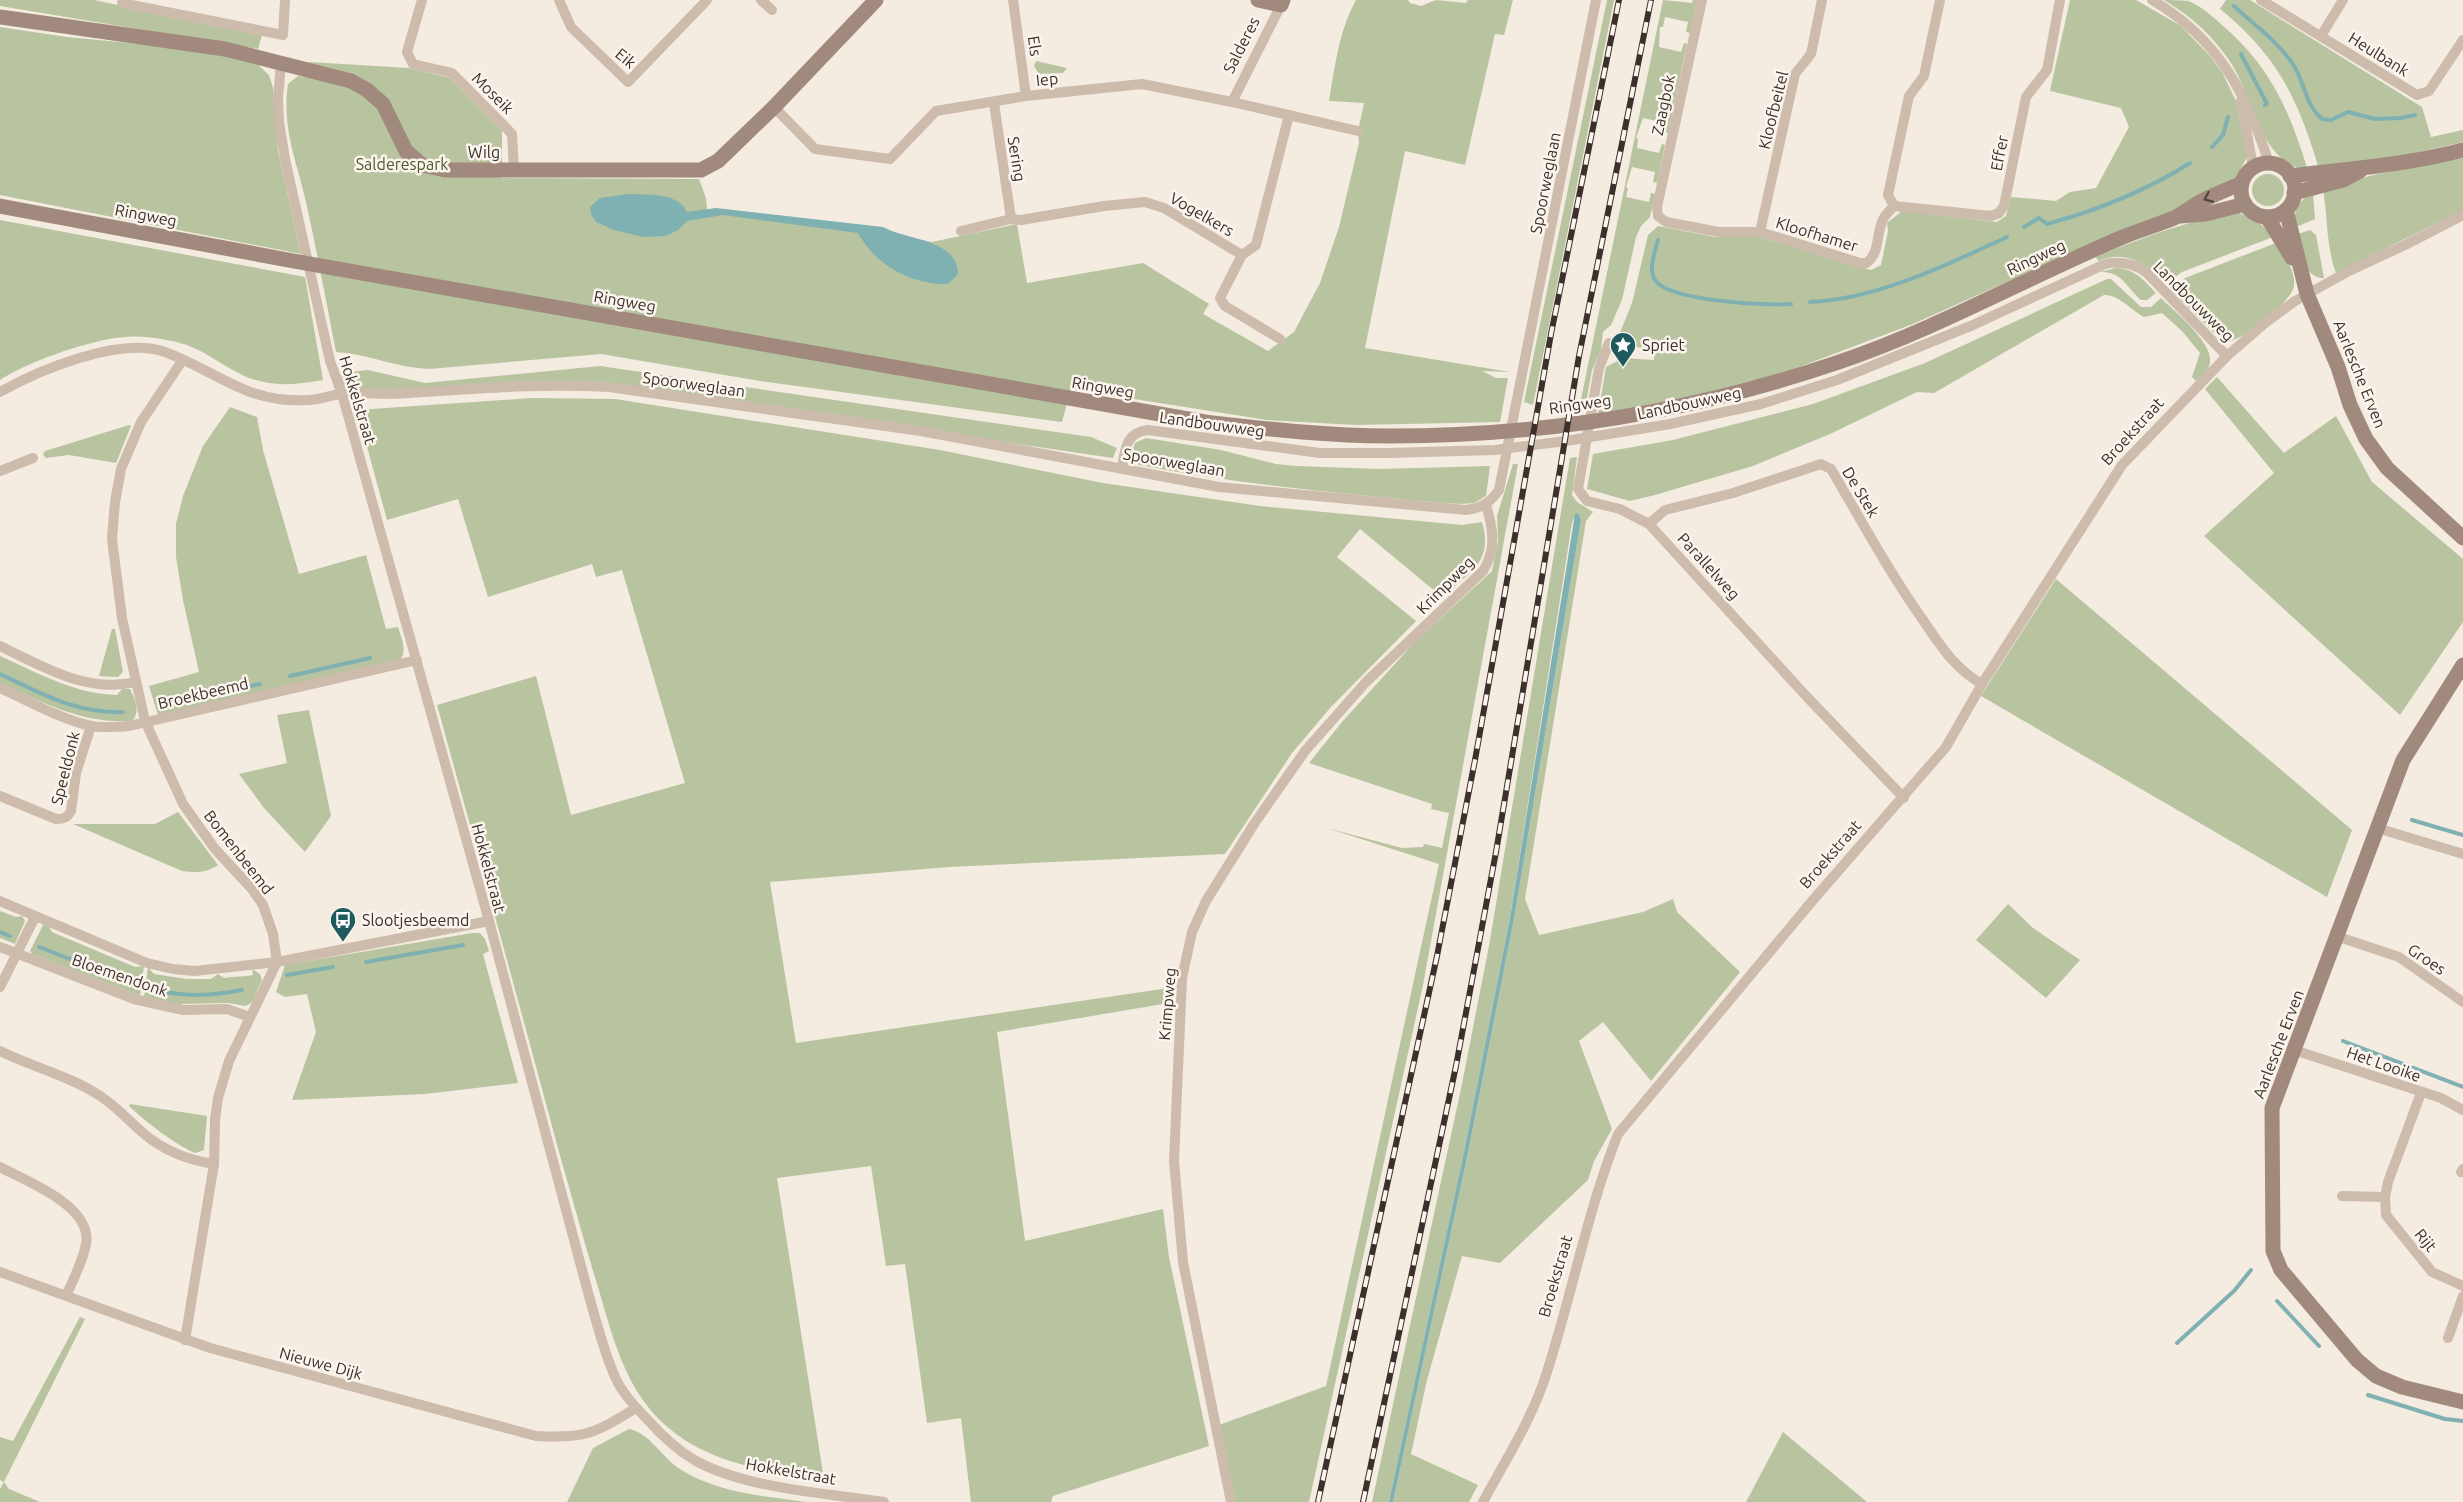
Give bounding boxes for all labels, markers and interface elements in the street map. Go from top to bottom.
street label: Salderes [1219,14,1263,76]
street label: Heulbank [2345,28,2413,80]
street label: Els [1025,35,1045,57]
street label: Eik [612,44,640,72]
street label: Moseik [469,69,517,117]
street label: Iep [1035,69,1059,89]
street label: Kloofbeitel [1755,69,1791,151]
street label: Zaagbok [1648,73,1678,137]
street label: Spoorweglaan [1526,131,1564,235]
street label: Effer [1987,134,2011,172]
street label: Sering [1005,135,1029,183]
street label: Wilg [468,143,500,161]
park label: Salderespark [356,155,448,173]
street label: Vogelkers [1167,188,1237,240]
one-way arrow [2204,191,2215,203]
street label: Ringweg [114,200,178,230]
street label: Kloofhamer [1774,213,1860,255]
street label: Ringweg [2004,236,2068,278]
street label: Landbouwweg [2150,257,2238,345]
street label: Ringweg [593,287,657,315]
street label: Aarlesche Erven [2330,317,2390,431]
place icon: Spriet [1608,330,1638,368]
place label: Spriet [1642,336,1686,354]
street label: Hokkelstraat [336,354,380,447]
street label: Spoorweglaan [642,368,746,400]
street label: Ringweg [1071,373,1135,401]
street label: Landbouwweg [1635,383,1743,423]
street label: Ringweg [1548,391,1612,417]
street label: Broekstraat [2097,393,2167,468]
street label: Landbouwweg [1158,408,1266,440]
street label: Spoorweglaan [1122,444,1226,480]
street label: De Stek [1839,464,1883,520]
street label: Parallelweg [1674,529,1744,603]
street label: Krimpweg [1413,553,1477,617]
street label: Broekbeemd [156,674,250,712]
street label: Speeldonk [47,729,83,807]
street label: Bomenbeemd [201,806,277,898]
street label: Broekstraat [1795,816,1865,892]
street label: Hokkelstraat [468,822,510,915]
bus stop icon: Slootjesbeemd [328,905,358,943]
place label: Slootjesbeemd [362,911,469,929]
street label: Groes [2405,940,2449,978]
street label: Bloemendonk [70,950,170,1000]
street label: Krimpweg [1155,967,1179,1041]
street label: Aarlesche Erven [2249,987,2307,1101]
street label: Het Looike [2345,1043,2423,1085]
street label: Rijt [2411,1225,2441,1256]
street label: Broekstraat [1535,1232,1575,1319]
street label: Nieuwe Dijk [277,1343,365,1383]
street label: Hokkelstraat [744,1454,838,1488]

